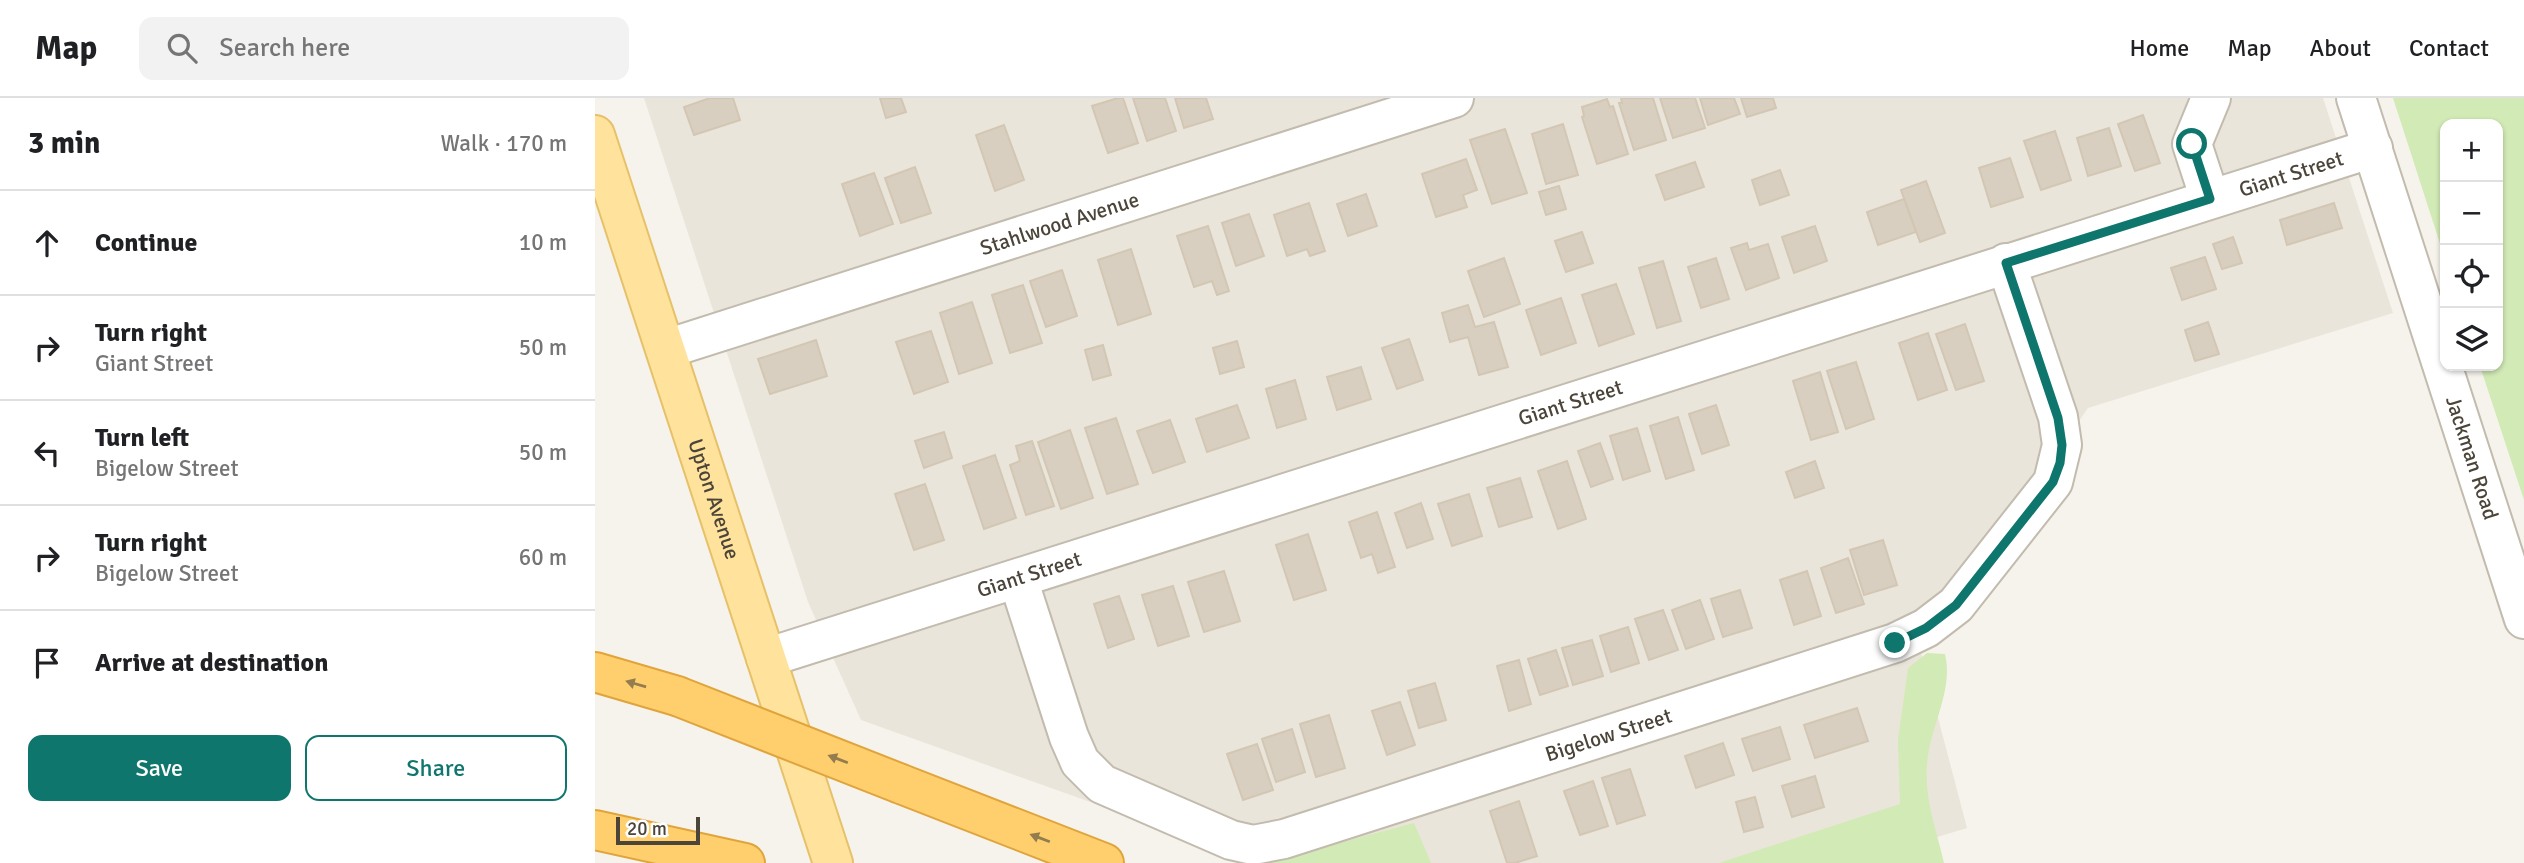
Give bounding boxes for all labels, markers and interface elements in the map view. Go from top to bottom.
search box [139,17,629,80]
text: Map [35,28,97,69]
icon: search [163,29,201,67]
text: Search here [219,32,350,64]
text: Home [2129,33,2189,63]
text: Map [2227,33,2272,63]
text: About [2310,33,2371,63]
text: Contact [2409,33,2489,63]
map controls [2440,119,2503,371]
button: + [2440,119,2503,182]
text: 3 min [28,125,100,162]
route start [2176,128,2207,159]
text: Walk · 170 m [441,129,567,158]
street label: Giant Street [2236,145,2346,203]
button: − [2440,182,2503,245]
street label: Stahlwood Avenue [977,186,1142,261]
icon: ahead [28,224,66,262]
text: Continue [95,227,197,259]
text: 10 m [519,228,567,257]
button: locate [2440,245,2503,308]
button: layers [2440,308,2503,371]
text: Turn right [95,317,207,349]
icon: right [28,329,66,367]
text: 50 m [519,333,567,362]
text: Giant Street [95,349,213,378]
street label: Giant Street [1515,374,1626,431]
street label: Jackman Road [2440,393,2504,523]
text: Turn left [95,422,189,454]
icon: left [28,434,66,472]
street label: Upton Avenue [682,436,746,563]
text: 50 m [519,438,567,467]
text: Bigelow Street [95,454,239,483]
text: Turn right [95,527,207,559]
icon: right [28,539,66,577]
text: 60 m [519,543,567,572]
street label: Giant Street [974,546,1085,603]
text: Bigelow Street [95,559,239,588]
route end [1879,627,1910,658]
icon: arrive [28,644,66,682]
text: Arrive at destination [95,647,328,679]
one-way arrow [625,678,646,688]
street label: Bigelow Street [1542,702,1675,767]
button: Save [28,735,291,801]
button: Share [305,735,567,801]
one-way arrow [827,753,848,764]
scale bar [616,814,700,846]
text: 20 m [627,817,667,841]
one-way arrow [1030,833,1051,844]

